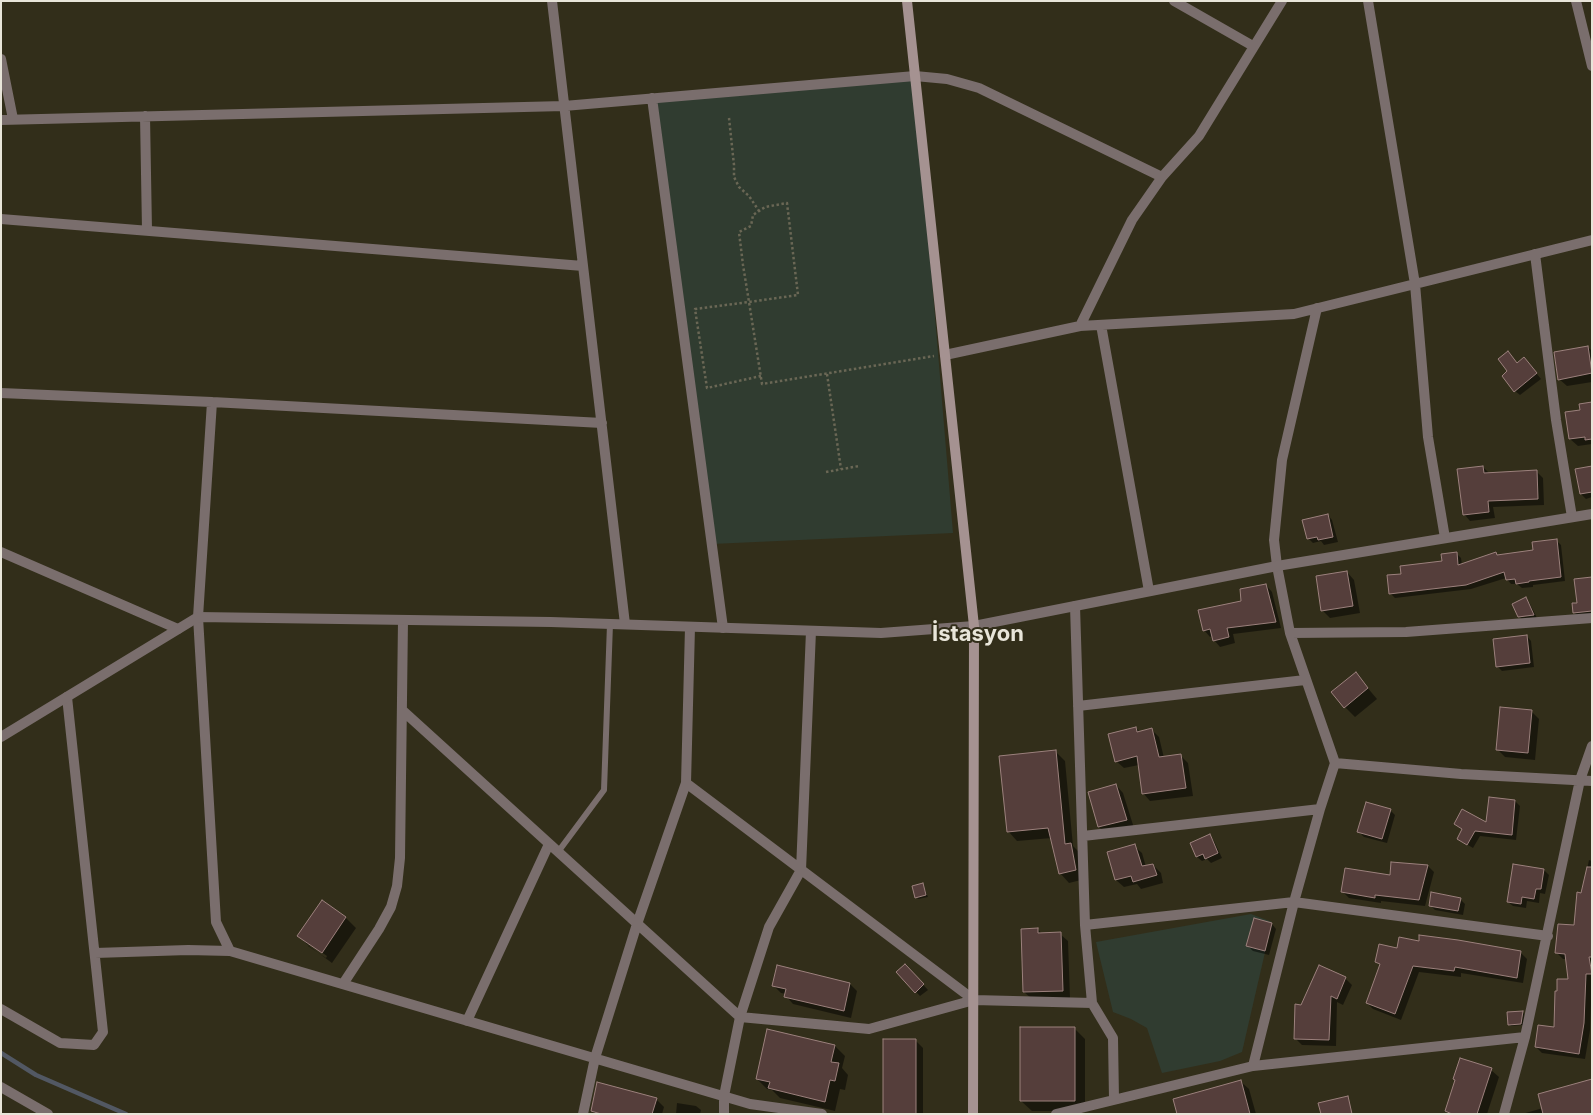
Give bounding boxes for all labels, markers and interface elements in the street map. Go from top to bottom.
district label: İstasyon [932,621,1024,647]

